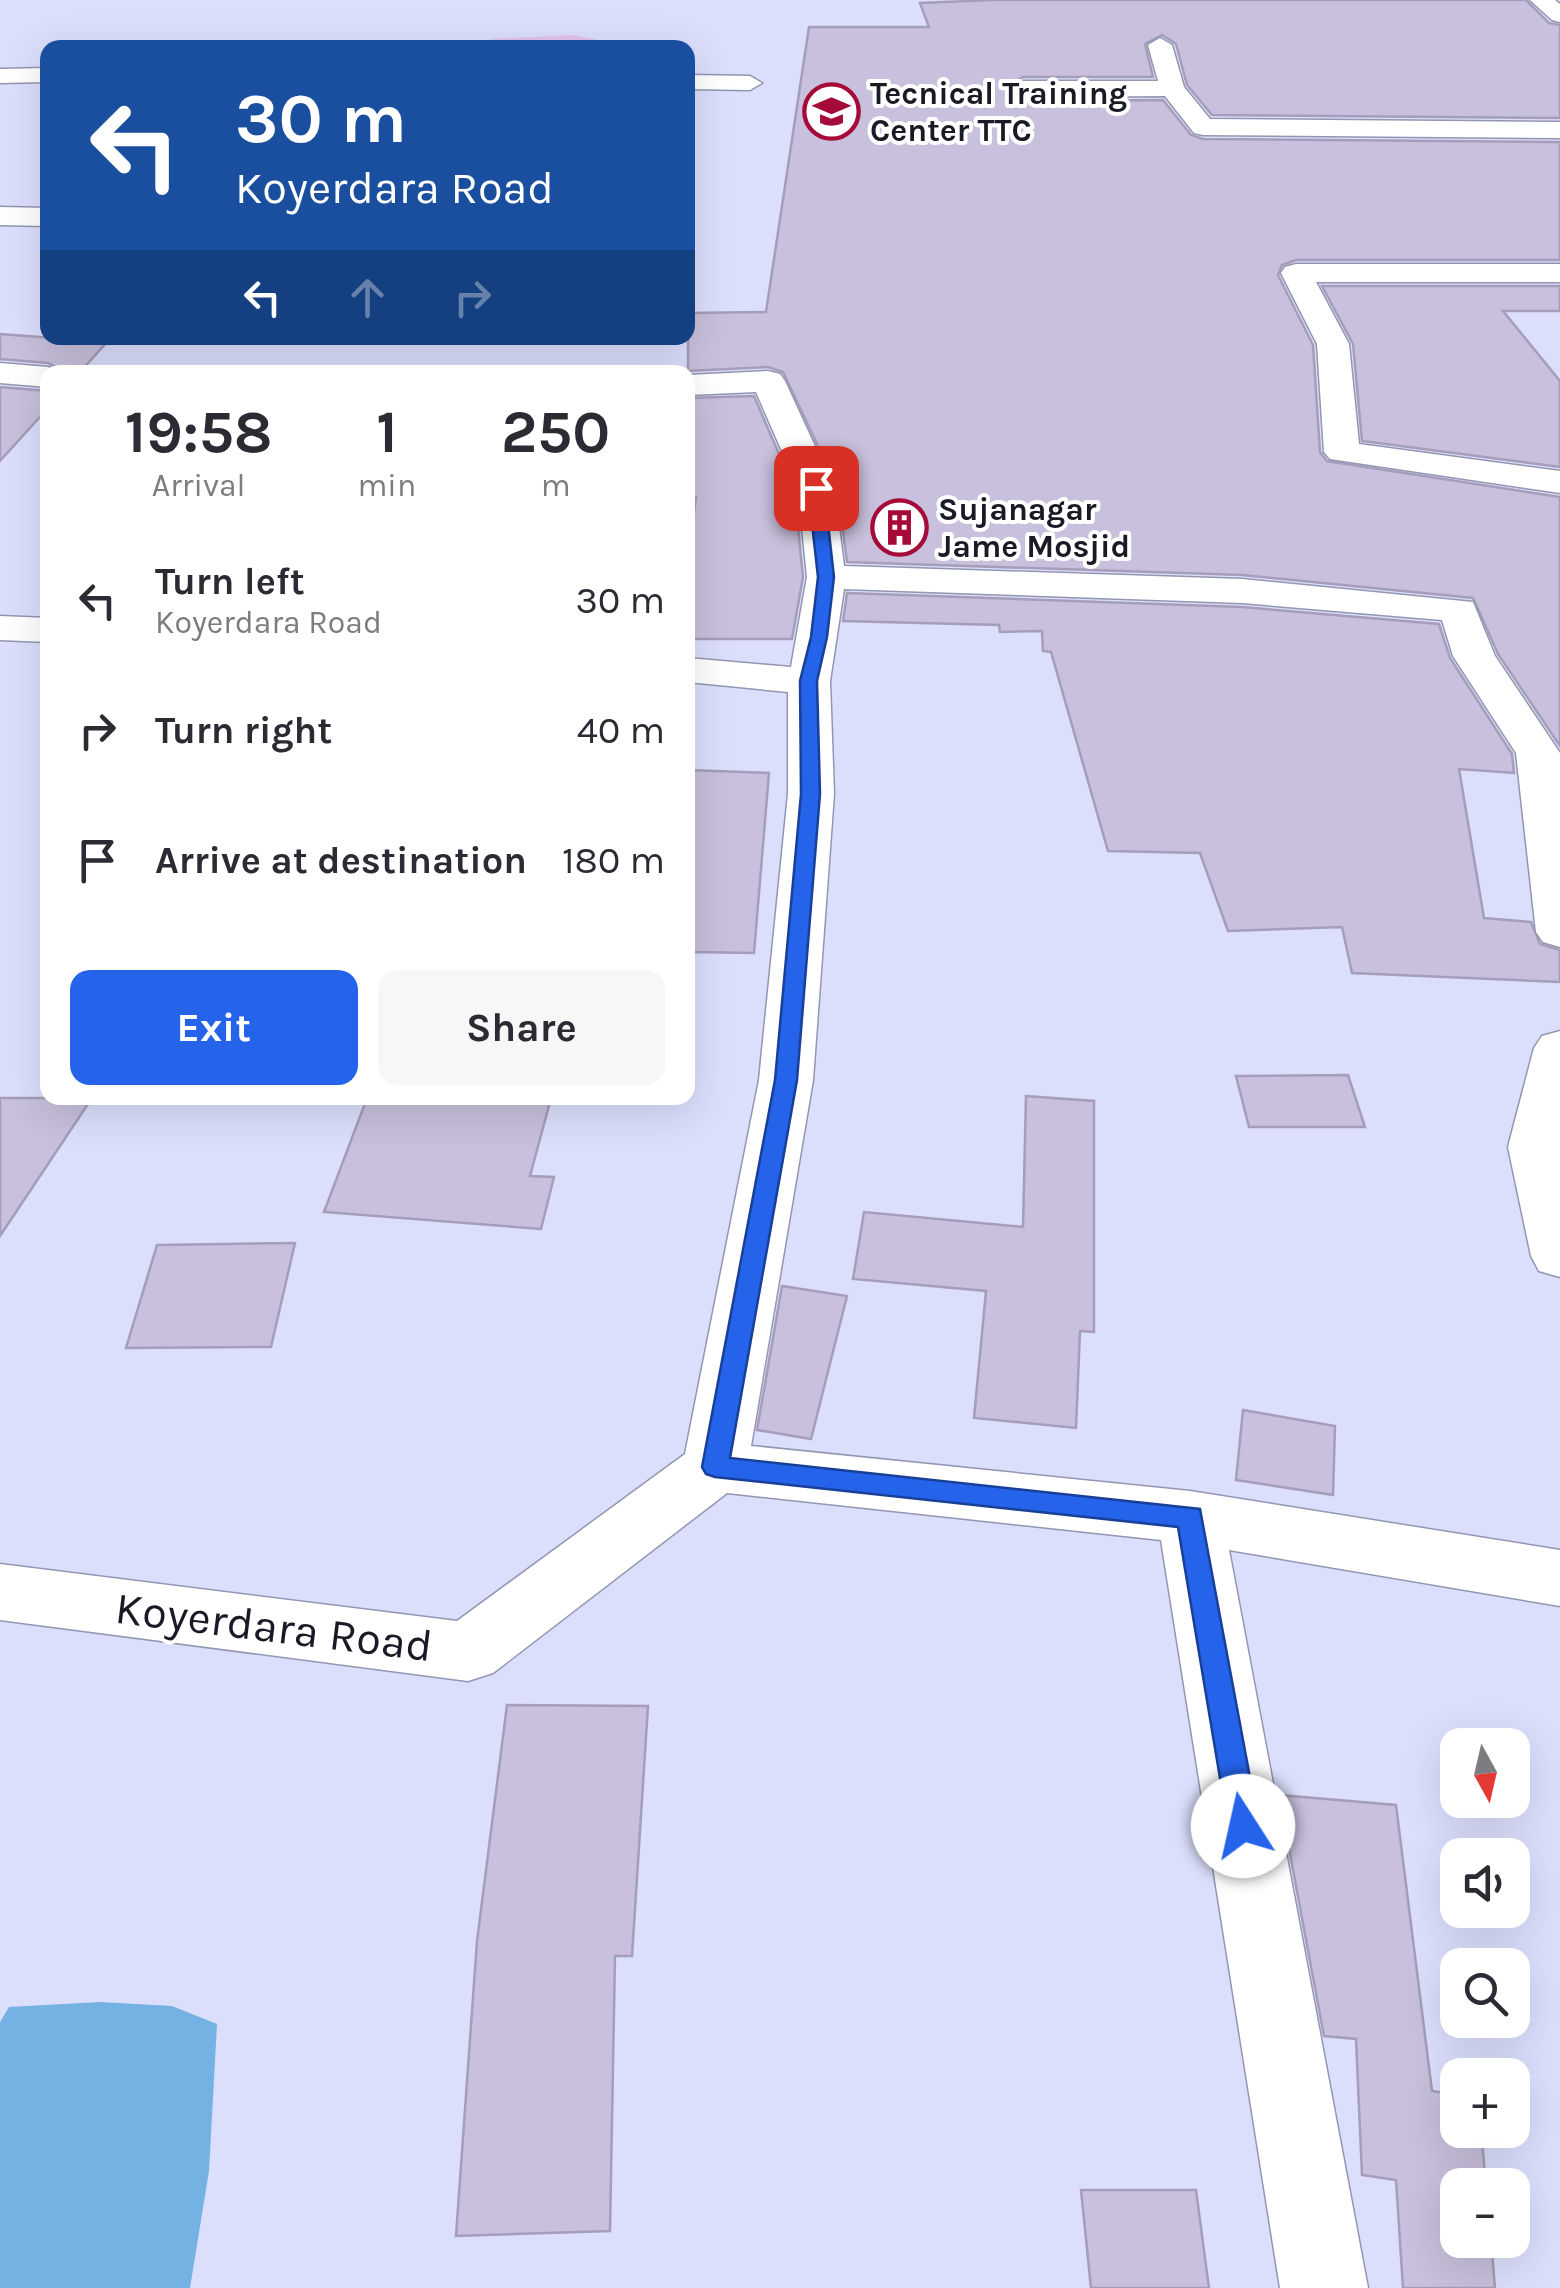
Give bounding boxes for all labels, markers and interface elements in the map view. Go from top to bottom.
place label: Tecnical Training Center TTC [870,75,1127,149]
text: 30 m [235,78,407,160]
icon: left [70,80,200,210]
school or university icon: Tecnical Training Center TTC [801,81,861,141]
text: Koyerdara Road [235,162,554,214]
icon: left [235,270,290,325]
icon: ahead [340,270,395,325]
icon: right [445,270,500,325]
text: 19:58 [125,397,273,467]
text: 1 [376,397,398,467]
text: 250 [501,397,610,467]
pin [774,446,859,531]
icon: arrive [789,461,844,516]
text: Arrival [152,467,246,504]
text: min [357,467,416,504]
text: m [541,467,571,504]
place label: Sujanagar Jame Mosjid [938,491,1130,565]
building icon: Sujanagar Jame Mosjid [869,497,929,557]
text: Turn left [155,559,305,604]
icon: left [70,573,125,628]
text: 30 m [575,578,665,623]
text: Koyerdara Road [155,604,382,641]
icon: right [70,703,125,758]
text: Turn right [155,708,332,753]
text: 40 m [577,708,665,753]
icon: arrive [70,833,125,888]
text: Arrive at destination [155,838,527,883]
text: 180 m [562,838,665,883]
button: Exit [70,970,358,1085]
button: Share [378,970,665,1085]
street label: Koyerdara Road [112,1582,435,1673]
north arrow [1440,1728,1530,1818]
map controls [1440,1728,1530,2258]
position arrow [1191,1774,1295,1878]
button: sound [1440,1838,1530,1928]
button: search [1440,1948,1530,2038]
button: + [1440,2058,1530,2148]
button: − [1440,2168,1530,2258]

